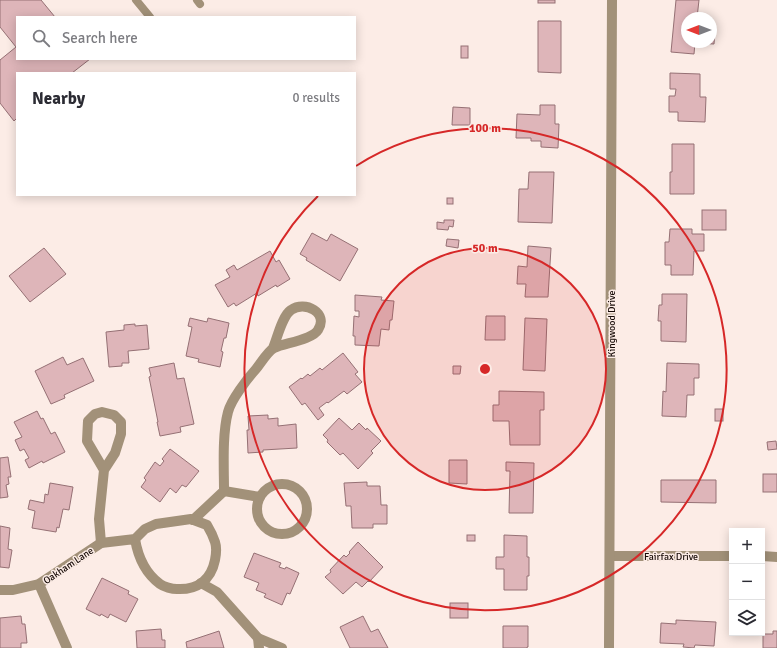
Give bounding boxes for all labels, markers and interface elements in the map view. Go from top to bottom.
north arrow [681,12,717,48]
search box [16,16,356,60]
icon: search [30,27,52,49]
text: Search here [62,29,138,47]
text: Nearby [32,88,85,109]
text: 0 results [292,90,340,106]
text: 100 m [469,121,501,136]
text: 50 m [472,241,498,256]
street label: Kingwood Drive [606,291,618,357]
centre of rings [478,362,492,376]
map controls [729,528,765,636]
button: + [729,528,765,564]
street label: Oakham Lane [41,545,96,587]
street label: Fairfax Drive [644,551,698,563]
button: − [729,564,765,600]
button: layers [729,600,765,636]

